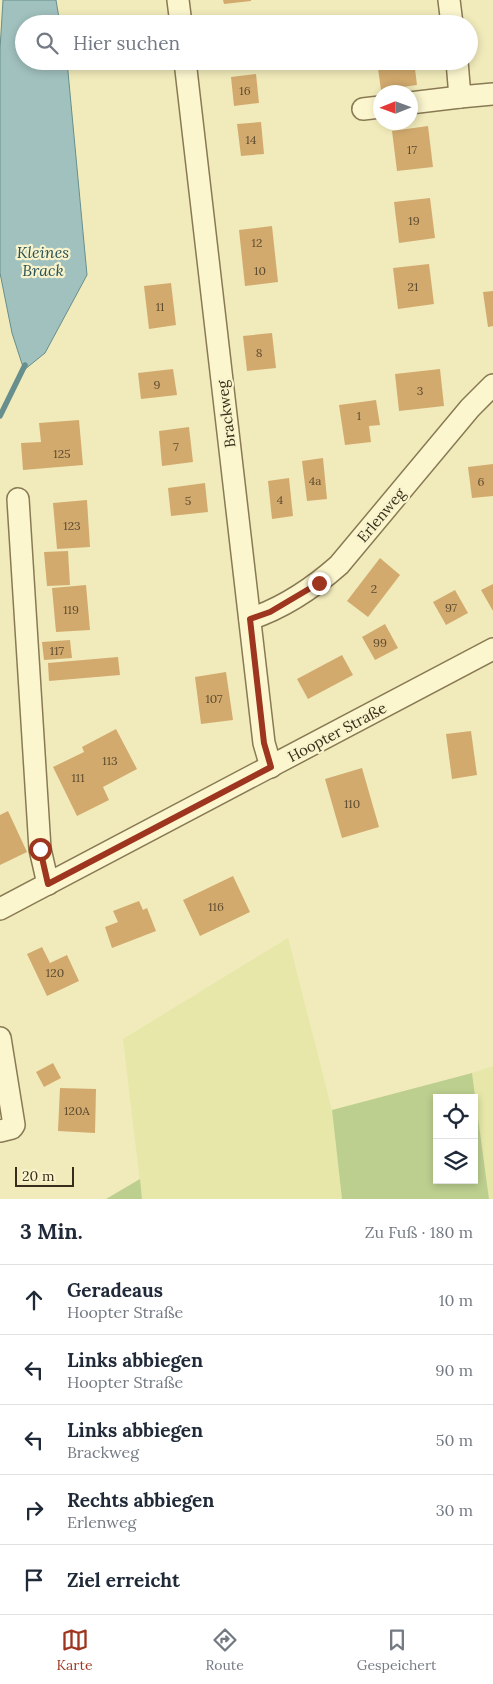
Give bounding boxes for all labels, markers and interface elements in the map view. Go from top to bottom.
search box [15,15,478,70]
icon: search [33,29,61,57]
text: Hier suchen [73,31,180,55]
house number: 16 [239,83,251,98]
north arrow [373,85,418,130]
house number: 14 [246,132,257,147]
house number: 17 [407,142,417,157]
house number: 19 [408,213,420,228]
house number: 12 [252,235,262,250]
water label: Kleines Brack [17,242,69,280]
house number: 10 [254,263,266,278]
house number: 21 [408,279,418,294]
house number: 11 [156,299,164,314]
house number: 8 [256,345,263,360]
house number: 9 [154,377,161,392]
street label: Brackweg [212,379,240,449]
house number: 3 [417,383,424,398]
house number: 1 [357,408,361,423]
house number: 7 [173,439,179,454]
house number: 125 [53,446,71,461]
house number: 4a [309,473,321,488]
house number: 6 [478,474,485,489]
street label: Erlenweg [353,483,410,546]
house number: 4 [277,492,284,507]
house number: 5 [185,493,191,508]
house number: 123 [63,518,81,533]
route end [308,572,331,595]
house number: 2 [371,581,377,596]
house number: 97 [445,600,458,615]
house number: 119 [63,602,79,617]
house number: 99 [373,635,387,650]
house number: 117 [50,643,65,658]
house number: 107 [205,691,223,706]
street label: Hoopter Straße [284,698,390,766]
house number: 113 [102,753,118,768]
house number: 111 [71,770,85,785]
house number: 110 [344,796,360,811]
route start [29,838,52,861]
house number: 116 [208,899,224,914]
house number: 120 [46,965,64,980]
map controls [433,1094,478,1184]
button: locate [433,1094,478,1139]
house number: 120A [64,1103,90,1118]
button: layers [433,1139,478,1184]
scale bar [15,1164,74,1187]
text: 20 m [22,1167,54,1185]
text: 3 Min. [20,1218,83,1245]
text: Zu Fuß · 180 m [365,1222,473,1242]
text: Geradeaus [67,1278,163,1302]
icon: ahead [20,1286,48,1314]
text: 10 m [439,1290,473,1310]
text: Hoopter Straße [67,1302,183,1322]
text: Links abbiegen [67,1348,203,1372]
icon: left [20,1356,48,1384]
text: 90 m [435,1360,473,1380]
text: Hoopter Straße [67,1372,183,1392]
text: Links abbiegen [67,1418,203,1442]
icon: left [20,1426,48,1454]
text: 50 m [436,1430,473,1450]
text: Brackweg [67,1442,139,1462]
text: Rechts abbiegen [67,1488,214,1512]
icon: right [20,1496,48,1524]
text: 30 m [436,1500,473,1520]
text: Erlenweg [67,1512,136,1532]
icon: arrive [20,1566,48,1594]
text: Ziel erreicht [67,1568,180,1592]
tab: Karte [57,1626,92,1674]
tab: Route [206,1626,244,1674]
tab: Gespeichert [357,1626,436,1674]

